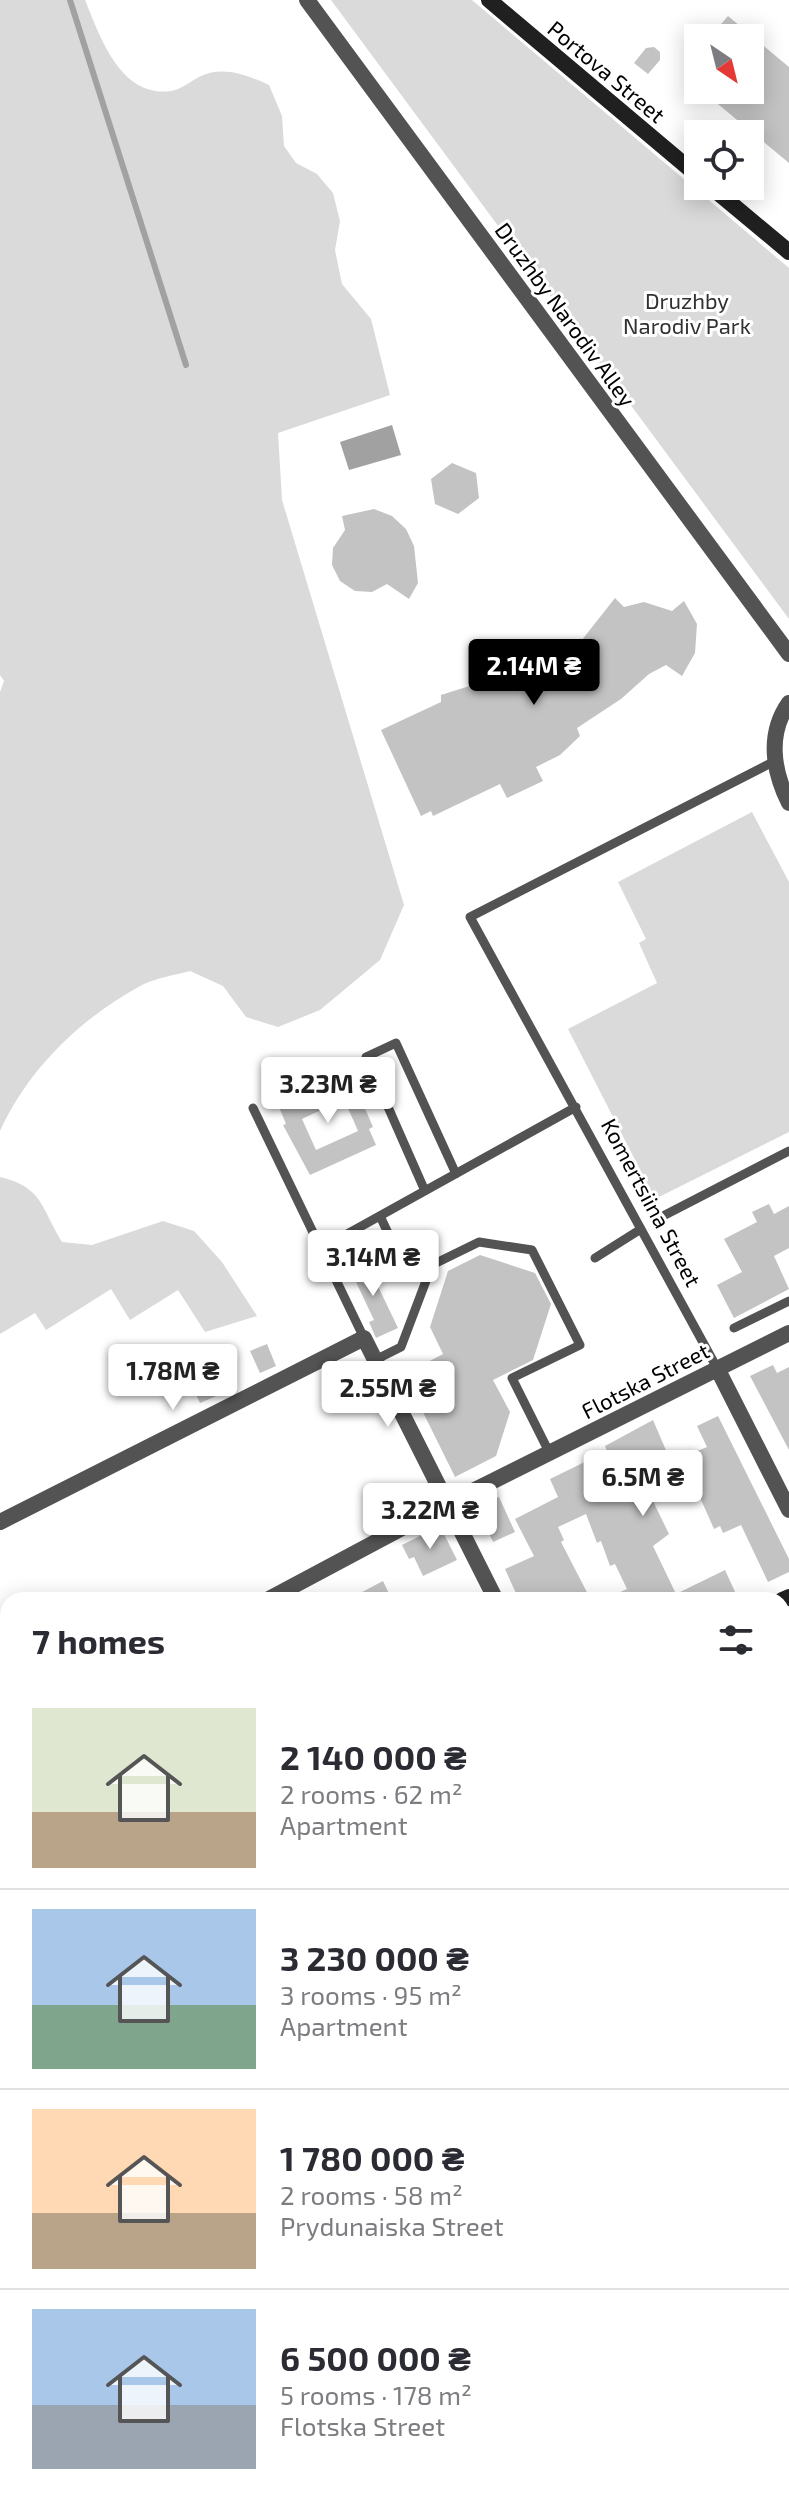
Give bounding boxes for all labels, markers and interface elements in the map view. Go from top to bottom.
street label: Portova Street [543,15,671,127]
north arrow [684,24,764,104]
map controls [684,24,764,200]
button: locate [684,120,764,200]
street label: Druzhby Narodiv Alley [491,217,642,411]
park label: Druzhby Narodiv Park [623,287,751,338]
pin: 2.14M ₴ [460,639,608,707]
text: 2.14M ₴ [487,649,581,680]
pin: 3.23M ₴ [254,1057,402,1125]
text: 3.23M ₴ [279,1067,377,1098]
street label: Komertsiina Street [597,1114,707,1290]
pin: 3.14M ₴ [299,1230,447,1298]
text: 3.14M ₴ [326,1240,420,1271]
street label: Flotska Street [577,1337,713,1423]
pin: 1.78M ₴ [99,1344,247,1412]
text: 1.78M ₴ [126,1354,220,1385]
pin: 2.55M ₴ [314,1361,462,1429]
text: 2.55M ₴ [340,1371,436,1402]
pin: 6.5M ₴ [578,1450,708,1518]
text: 6.5M ₴ [602,1460,684,1491]
pin: 3.22M ₴ [356,1483,504,1551]
text: 3.22M ₴ [381,1493,479,1524]
icon: filters [714,1618,758,1662]
text: 7 homes [32,1620,165,1661]
text: 2 140 000 ₴ [280,1736,467,1777]
icon: home [96,1740,192,1836]
text: 2 rooms · 62 m² [280,1778,463,1809]
text: Apartment [280,1809,408,1840]
text: 3 230 000 ₴ [280,1937,469,1978]
icon: home [96,1941,192,2037]
text: 3 rooms · 95 m² [280,1979,462,2010]
text: Apartment [280,2010,408,2041]
text: 1 780 000 ₴ [280,2137,464,2178]
icon: home [96,2141,192,2237]
text: 2 rooms · 58 m² [280,2179,463,2210]
text: Prydunaiska Street [280,2210,504,2241]
text: 6 500 000 ₴ [280,2337,471,2378]
icon: home [96,2341,192,2437]
text: 5 rooms · 178 m² [280,2379,472,2410]
text: Flotska Street [280,2410,445,2441]

